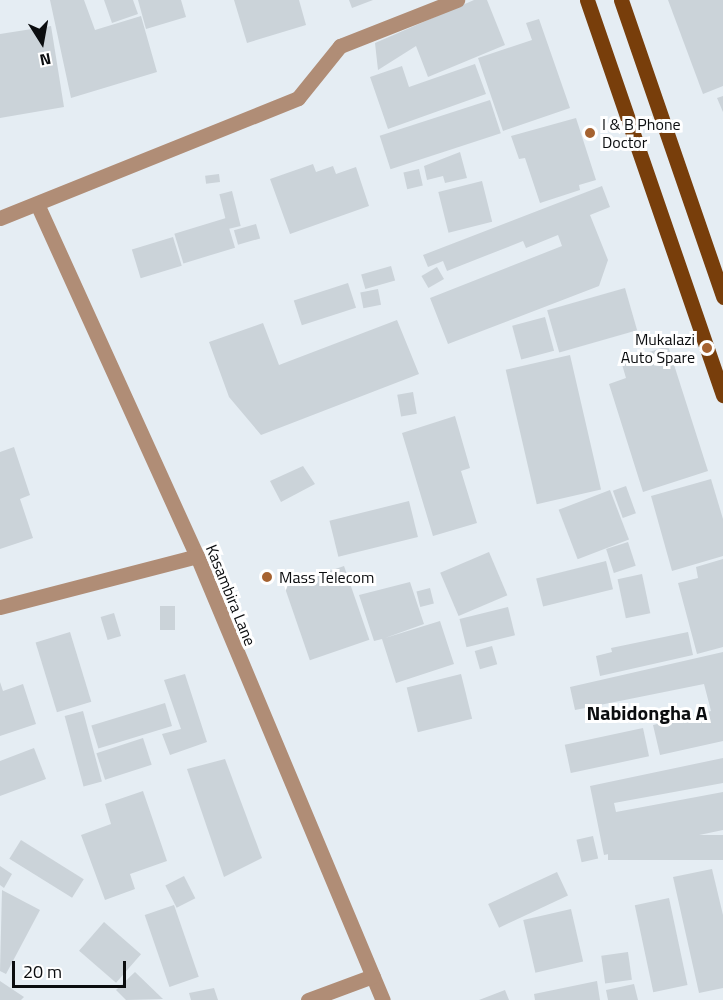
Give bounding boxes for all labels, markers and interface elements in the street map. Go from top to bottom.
north arrow [12,12,72,72]
text: N [38,47,53,73]
place label: I & B Phone Doctor [602,114,681,152]
marker: I & B Phone Doctor [583,126,597,140]
place label: Mukalazi Auto Spare [621,329,695,367]
marker: Mukalazi Auto Spare [700,341,714,355]
street label: Kasambira Lane [202,542,260,648]
place label: Mass Telecom [279,567,374,587]
marker: Mass Telecom [260,570,274,584]
district label: Nabidongha A [586,700,708,724]
scale bar [15,949,129,987]
text: 20 m [23,958,62,985]

